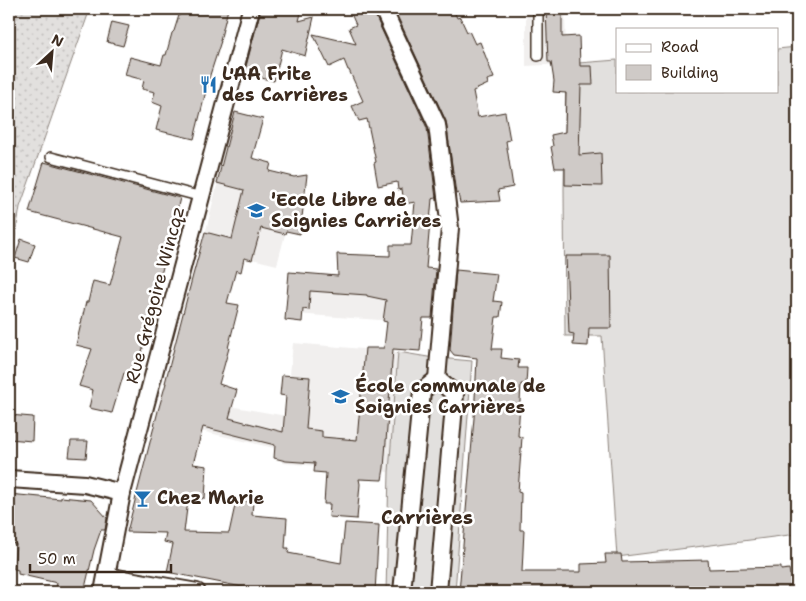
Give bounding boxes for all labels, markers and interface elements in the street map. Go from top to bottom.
north arrow [28,28,78,78]
legend [616,28,778,92]
text: N [49,30,67,51]
text: Road [661,37,699,57]
place label: L'AA Frite des Carrières [222,62,348,107]
text: Building [661,63,718,83]
restaurant icon: L'AA Frite des Carrières [198,74,218,94]
place label: 'Ecole Libre de Soignies Carrières [271,188,441,233]
school or university icon: 'Ecole Libre de Soignies Carrières [247,200,267,220]
street label: Rue Grégoire Wincqz [120,204,190,386]
place label: École communale de Soignies Carrières [355,372,546,419]
school or university icon: École communale de Soignies Carrières [331,386,351,406]
place label: Chez Marie [157,486,264,510]
bar icon: Chez Marie [133,488,153,508]
district label: Carrières [381,505,473,530]
scale bar [30,541,171,573]
text: 50 m [38,549,76,569]

